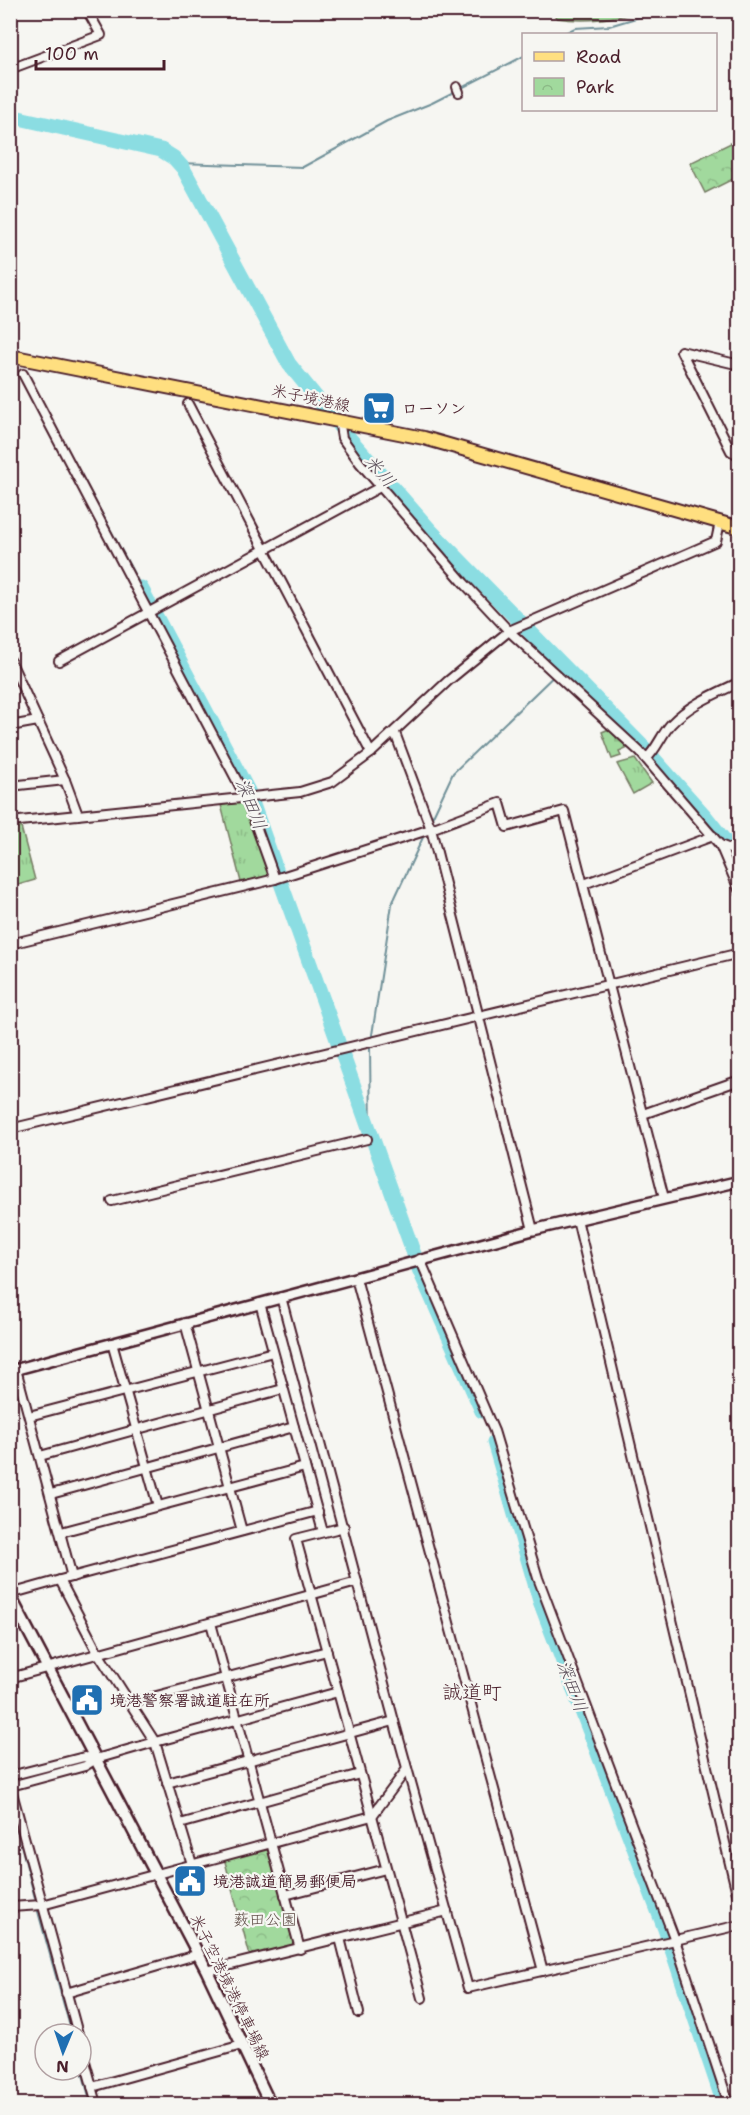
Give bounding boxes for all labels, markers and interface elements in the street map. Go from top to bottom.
scale bar [36,33,164,71]
legend [522,33,717,111]
text: 100 m [45,42,99,66]
text: Road [576,45,621,69]
text: Park [576,75,615,99]
street label: 米子境港線 [270,379,352,417]
supermarket icon: ローソン [361,390,397,426]
place label: ローソン [402,398,466,419]
water label: 米川 [359,449,401,493]
water label: 深田川 [230,774,272,834]
water label: 深田川 [551,1656,593,1716]
district label: 誠道町 [442,1679,502,1705]
public building icon: 境港警察署誠道駐在所 [69,1682,105,1718]
place label: 境港警察署誠道駐在所 [110,1690,270,1711]
public building icon: 境港誠道簡易郵便局 [172,1863,208,1899]
place label: 境港誠道簡易郵便局 [213,1871,357,1892]
park label: 薮田公園 [233,1909,297,1930]
street label: 米子空港境港停車場線 [185,1910,275,2064]
north arrow [33,2022,93,2082]
text: N [56,2056,69,2077]

